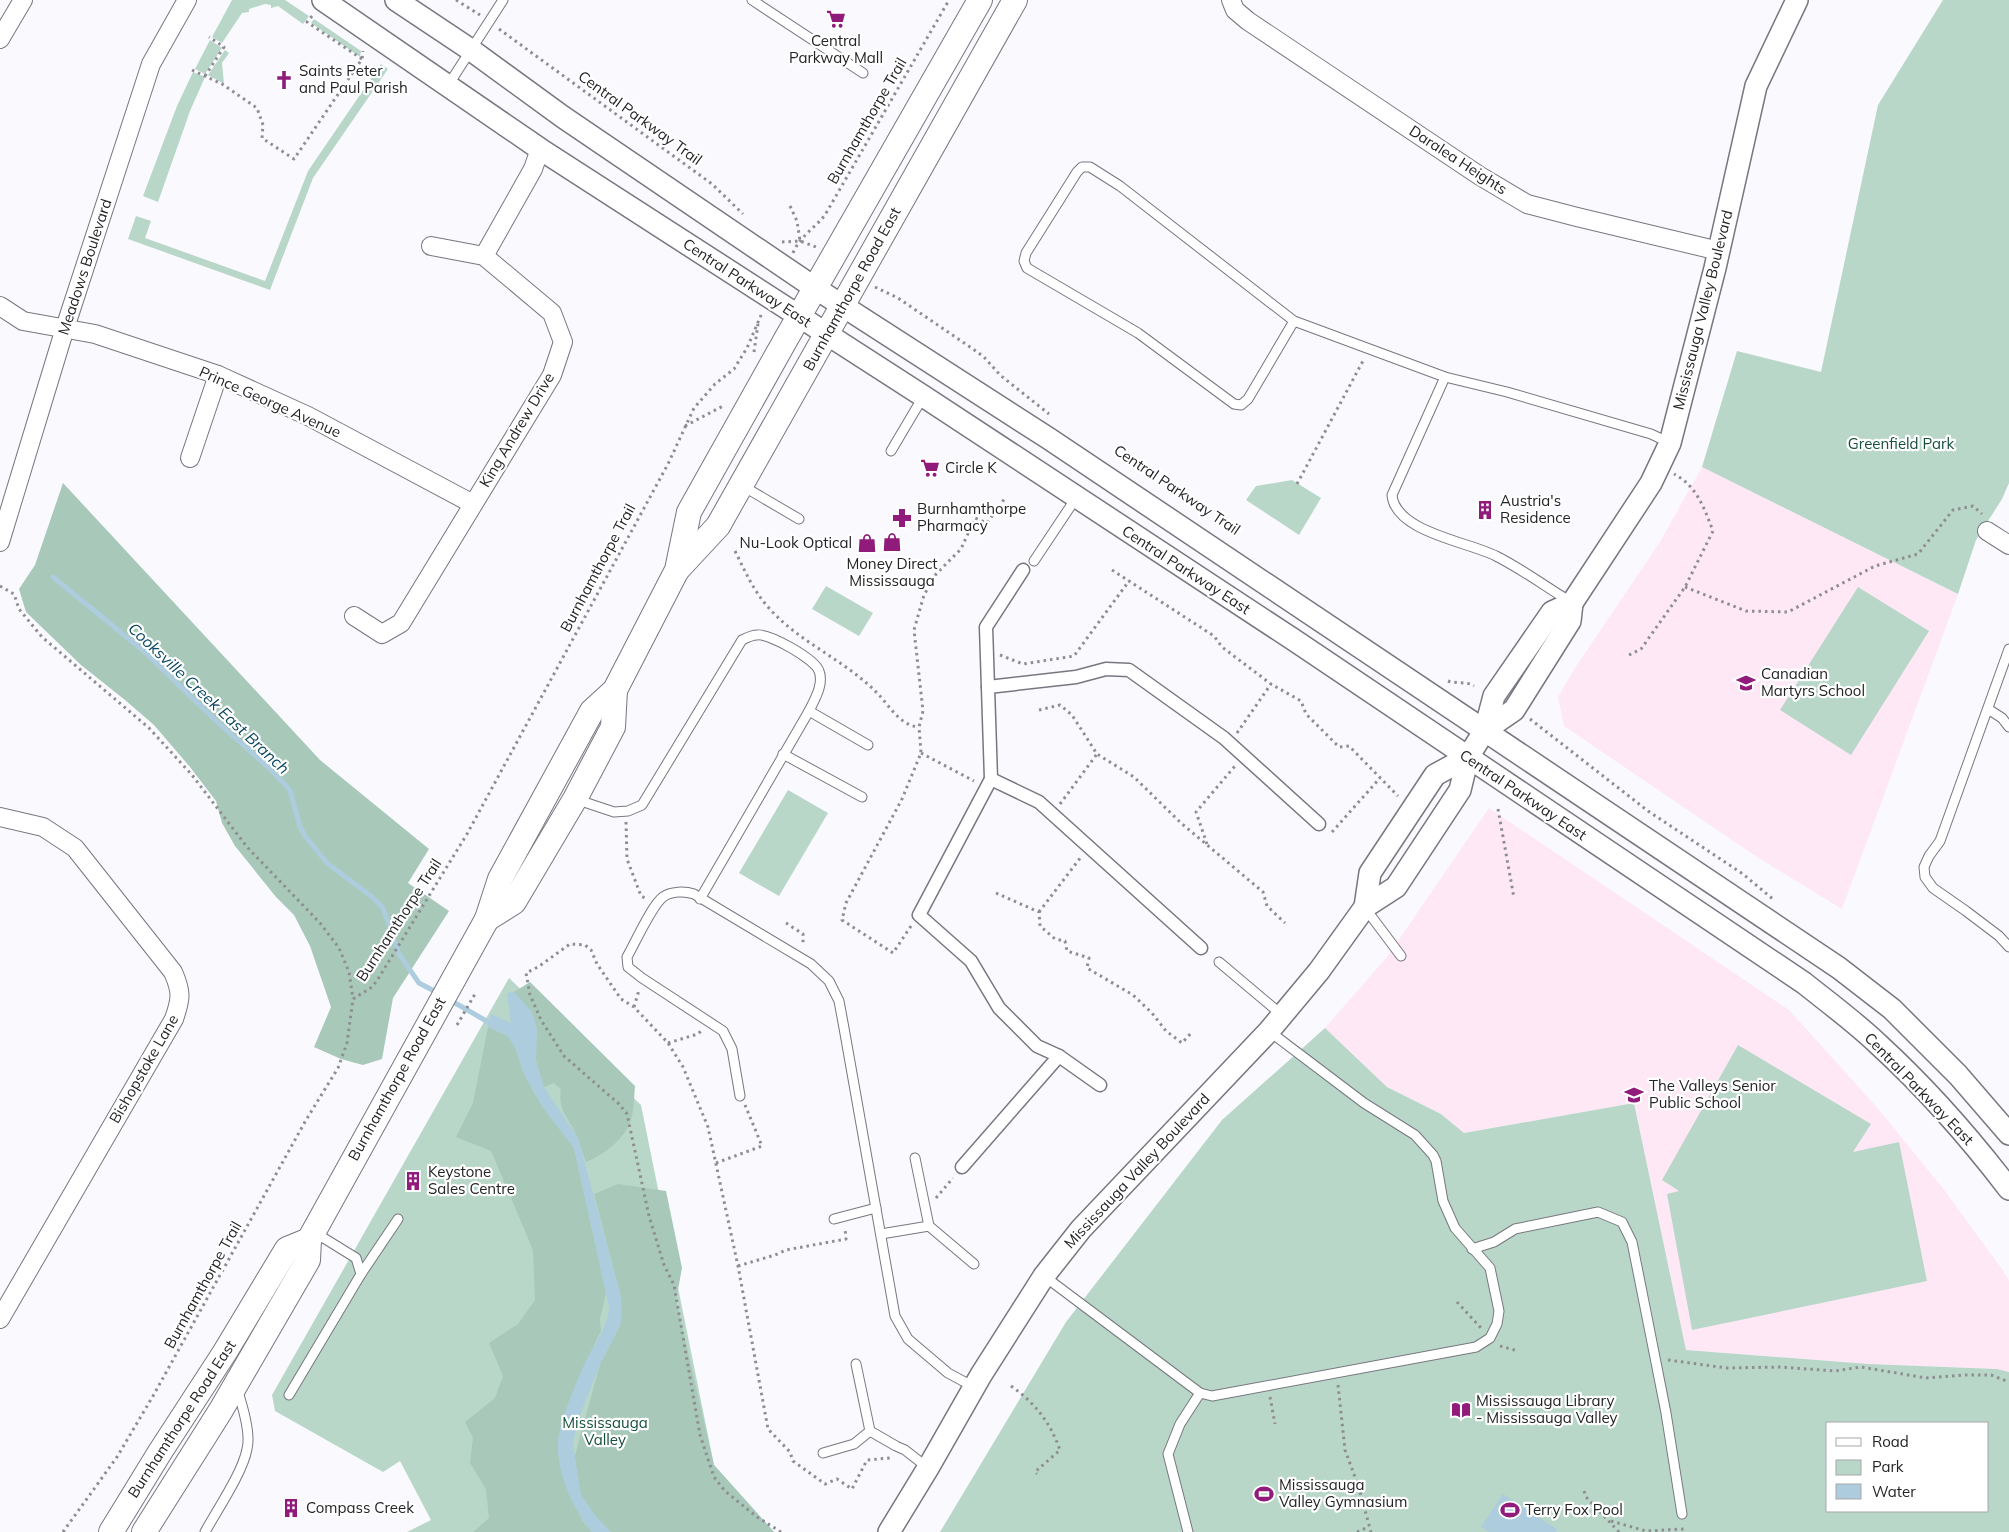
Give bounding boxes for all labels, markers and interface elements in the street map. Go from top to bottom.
supermarket icon: Central Parkway Mall [825,8,847,30]
place label: Central Parkway Mall [789,31,883,67]
street label: Burnhamthorpe Trail [823,54,910,187]
place label: Saints Peter and Paul Parish [299,61,408,97]
street label: Central Parkway Trail [575,66,706,169]
church icon: Saints Peter and Paul Parish [273,69,295,91]
street label: Daralea Heights [1406,121,1511,198]
street label: Meadows Boulevard [54,196,115,337]
street label: Burnhamthorpe Road East [799,204,905,374]
street label: Mississauga Valley Boulevard [1668,208,1737,412]
street label: Central Parkway East [680,234,815,331]
street label: Prince George Avenue [196,362,344,441]
street label: King Andrew Drive [475,369,558,490]
park label: Greenfield Park [1848,434,1954,453]
street label: Central Parkway Trail [1111,440,1244,539]
supermarket icon: Circle K [919,457,941,479]
place label: Circle K [945,458,997,477]
place label: Austria's Residence [1500,491,1571,527]
place label: Burnhamthorpe Pharmacy [917,499,1026,535]
building icon: Austria's Residence [1474,499,1496,521]
street label: Burnhamthorpe Trail [556,500,639,635]
pharmacy icon: Burnhamthorpe Pharmacy [891,507,913,529]
street label: Central Parkway East [1119,521,1254,618]
shop icon: Money Direct Mississauga [881,531,903,553]
shop icon: Nu-Look Optical [856,532,878,554]
place label: Nu-Look Optical [740,533,852,552]
place label: Money Direct Mississauga [846,554,938,590]
water label: Cooksville Creek East Branch [124,618,294,778]
place label: Canadian Martyrs School [1761,664,1865,700]
school or university icon: Canadian Martyrs School [1735,672,1757,694]
street label: Central Parkway East [1456,745,1590,844]
street label: Burnhamthorpe Trail [352,855,445,985]
street label: Burnhamthorpe Road East [344,994,450,1164]
street label: Bishopstoke Lane [105,1011,182,1127]
street label: Central Parkway East [1861,1028,1978,1149]
place label: The Valleys Senior Public School [1649,1076,1776,1112]
school or university icon: The Valleys Senior Public School [1623,1084,1645,1106]
street label: Mississauga Valley Boulevard [1060,1089,1214,1252]
place label: Keystone Sales Centre [428,1162,515,1198]
building icon: Keystone Sales Centre [402,1170,424,1192]
street label: Burnhamthorpe Trail [160,1218,245,1352]
street label: Burnhamthorpe Road East [123,1336,240,1501]
place label: Mississauga Library - Mississauga Valley [1476,1391,1618,1427]
library icon: Mississauga Library - Mississauga Valley [1450,1399,1472,1421]
park label: Mississauga Valley [562,1413,648,1449]
legend [1826,1422,1989,1512]
text: Road [1872,1432,1909,1451]
text: Park [1872,1457,1904,1476]
place label: Mississauga Valley Gymnasium [1279,1475,1407,1511]
text: Water [1872,1482,1916,1501]
sports icon: Mississauga Valley Gymnasium [1253,1483,1275,1505]
building icon: Compass Creek [280,1497,302,1519]
place label: Compass Creek [306,1498,414,1517]
sports icon: Terry Fox Pool [1499,1499,1521,1521]
place label: Terry Fox Pool [1525,1500,1623,1519]

